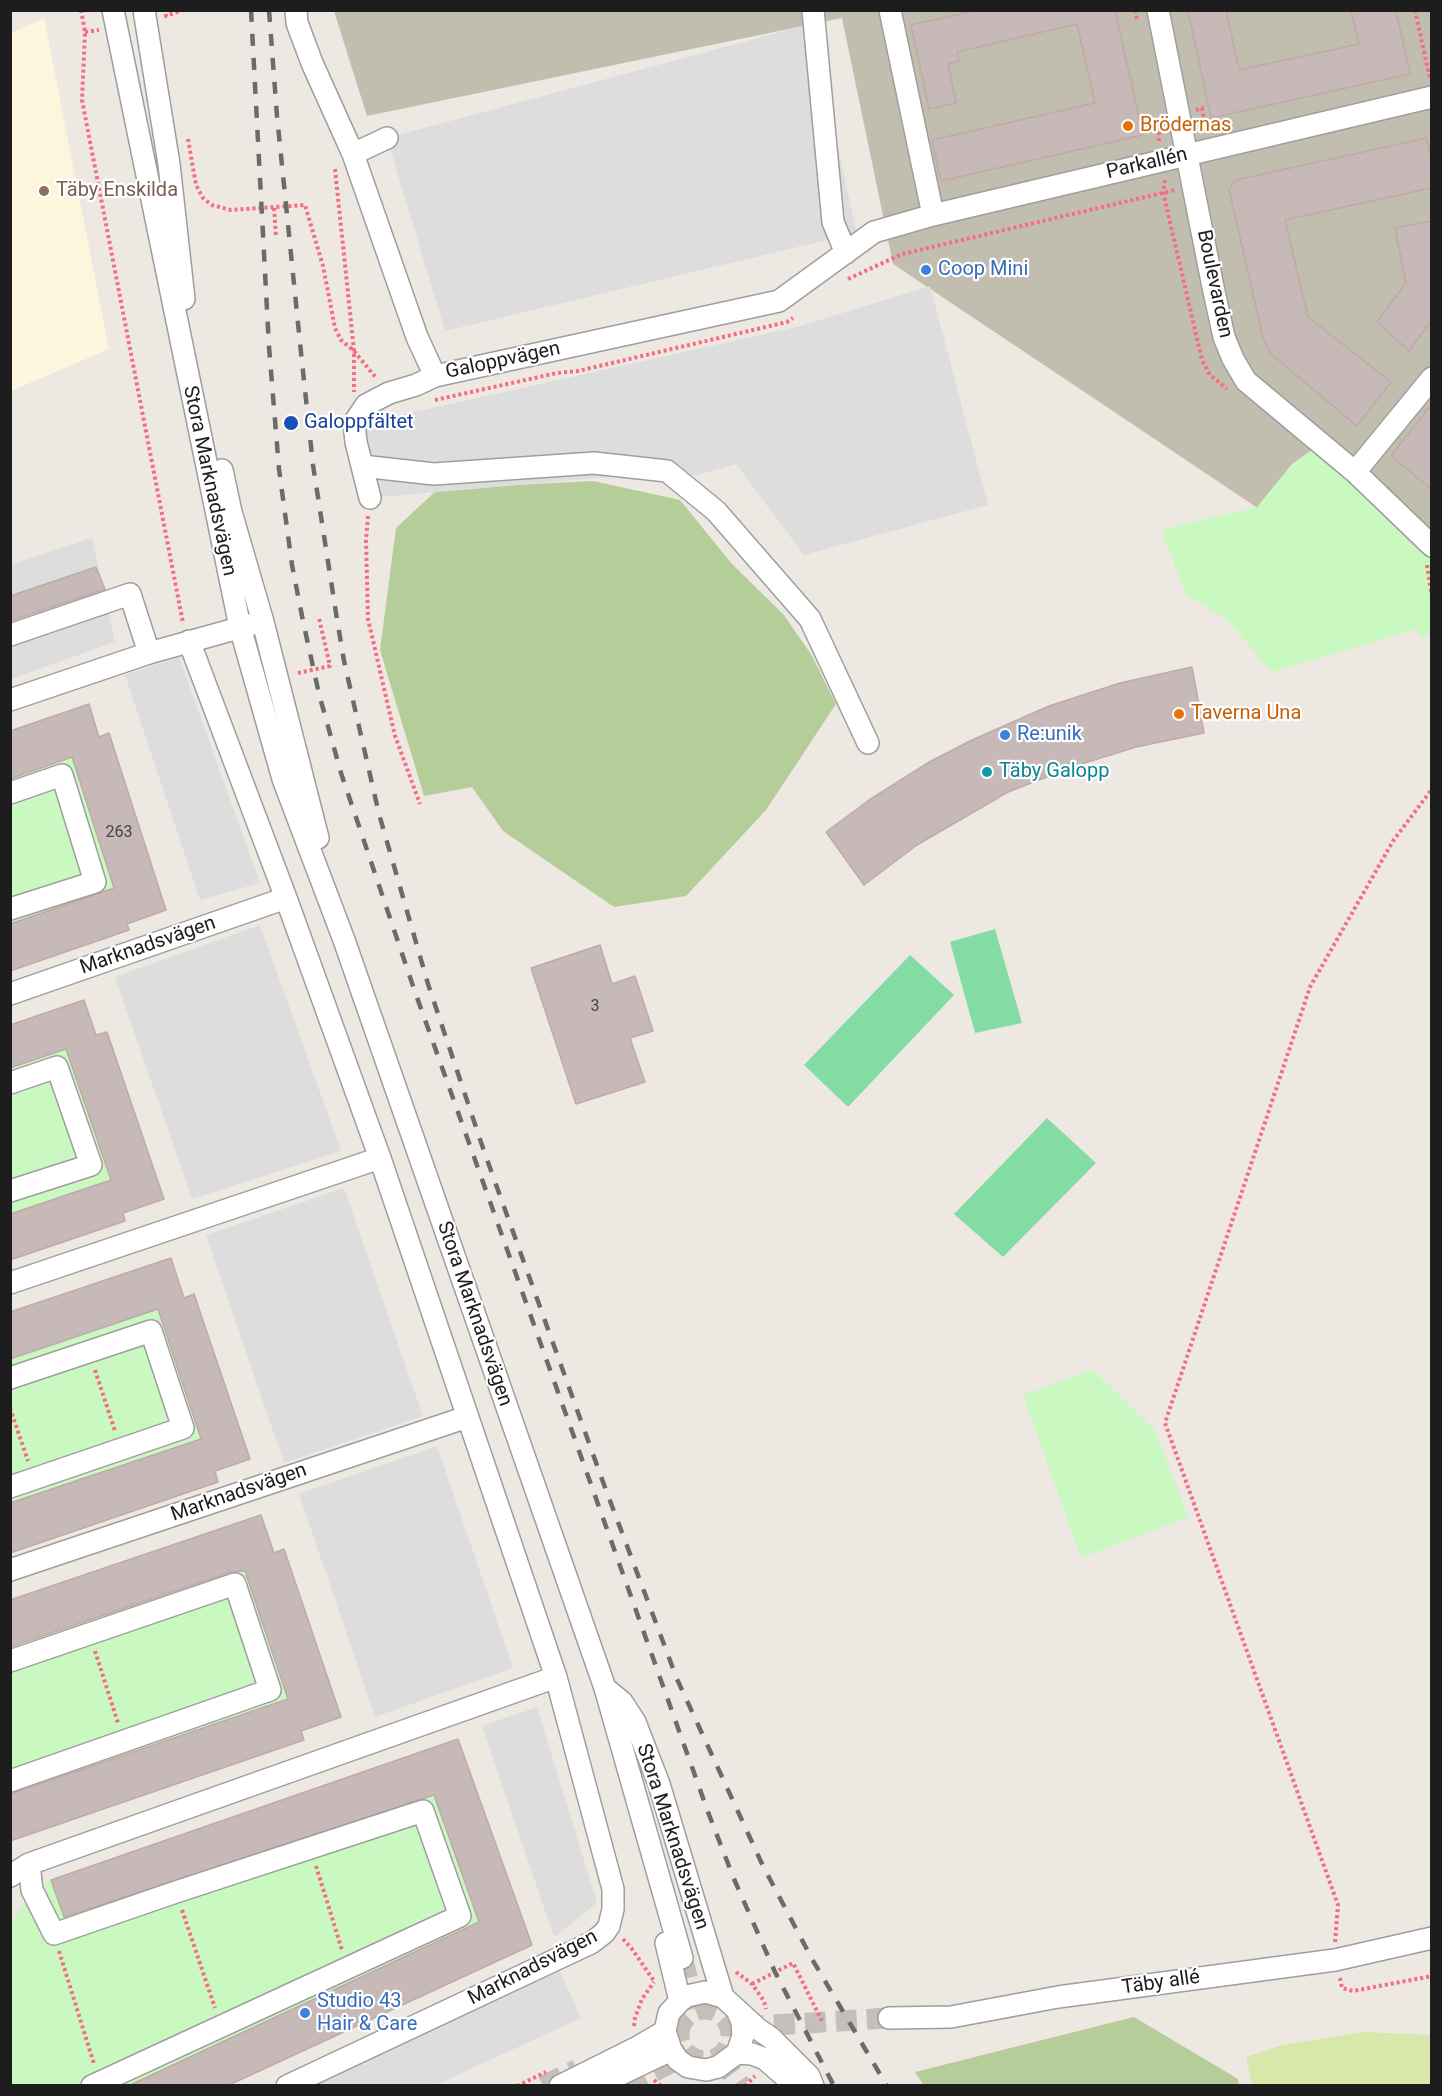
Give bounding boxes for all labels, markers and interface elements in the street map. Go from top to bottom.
place label: Brödernas [1140,114,1231,138]
marker: Brödernas [1121,119,1135,133]
street label: Parkallén [1104,143,1190,185]
place label: Täby Enskilda [56,179,178,203]
marker: Täby Enskilda [37,184,51,198]
street label: Boulevarden [1191,228,1237,340]
place label: Coop Mini [938,258,1028,282]
marker: Coop Mini [919,263,933,277]
street label: Galoppvägen [444,337,562,385]
street label: Stora Marknadsvägen [177,384,241,578]
place label: Galoppfältet [304,411,414,435]
marker: Galoppfältet [282,414,300,432]
place label: Taverna Una [1191,702,1301,726]
marker: Taverna Una [1172,707,1186,721]
place label: Re:unik [1017,723,1082,747]
marker: Re:unik [998,728,1012,742]
place label: Täby Galopp [999,760,1109,784]
marker: Täby Galopp [980,765,994,779]
house number: 263 [106,823,132,843]
street label: Marknadsvägen [77,912,219,980]
house number: 3 [591,997,599,1017]
street label: Stora Marknadsvägen [431,1218,517,1410]
street label: Marknadsvägen [168,1459,310,1527]
street label: Stora Marknadsvägen [631,1741,713,1933]
street label: Marknadsvägen [464,1925,602,2011]
street label: Täby allé [1120,1966,1202,2000]
place label: Studio 43 Hair & Care [317,1990,417,2037]
marker: Studio 43 Hair & Care [298,2006,312,2020]

